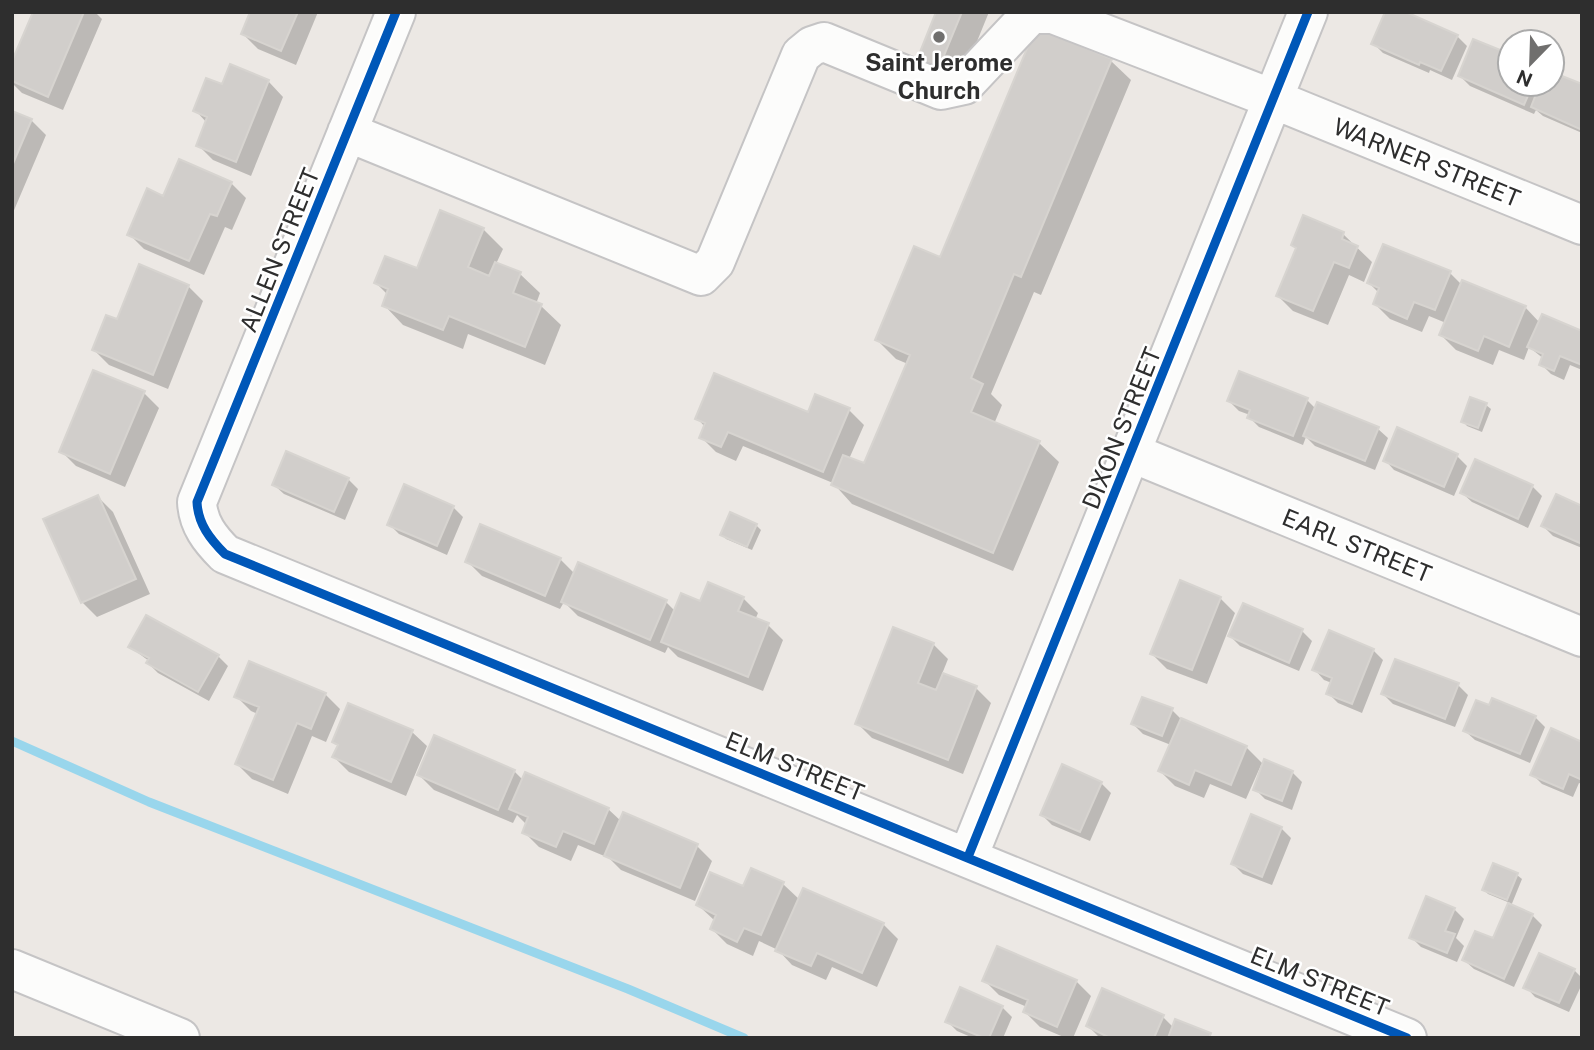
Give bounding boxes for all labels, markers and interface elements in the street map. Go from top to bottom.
north arrow [1496,28,1566,98]
marker: Saint Jerome Church [931,29,947,45]
place label: Saint Jerome Church [865,48,1013,104]
text: N [1513,66,1535,92]
street label: WARNER STREET [1329,112,1525,212]
street label: ALLEN STREET [233,164,325,336]
street label: DIXON STREET [1076,343,1166,513]
street label: EARL STREET [1278,502,1436,588]
street label: ELM STREET [722,726,868,806]
street label: ELM STREET [1247,941,1393,1021]

